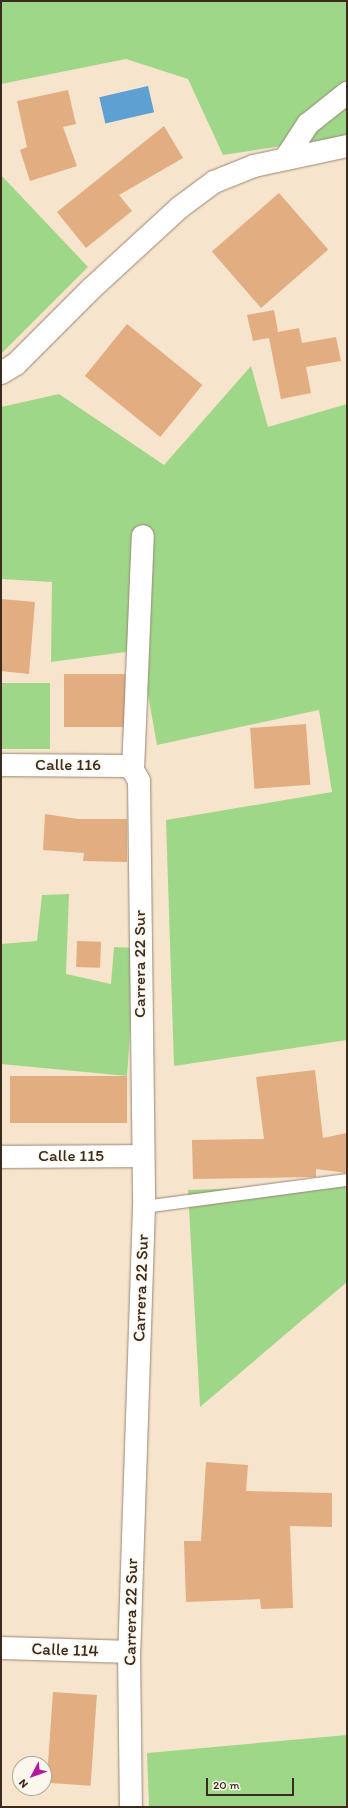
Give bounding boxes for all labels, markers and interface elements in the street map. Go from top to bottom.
street label: Calle 116 [35,755,101,775]
street label: Carrera 22 Sur [130,910,150,1018]
street label: Calle 115 [38,1146,104,1166]
street label: Carrera 22 Sur [129,1234,153,1342]
street label: Carrera 22 Sur [120,1558,142,1666]
street label: Calle 114 [31,1639,99,1661]
north arrow [12,1756,52,1796]
scale bar [208,1770,296,1796]
text: N [16,1776,31,1791]
text: 20 m [213,1778,240,1792]

